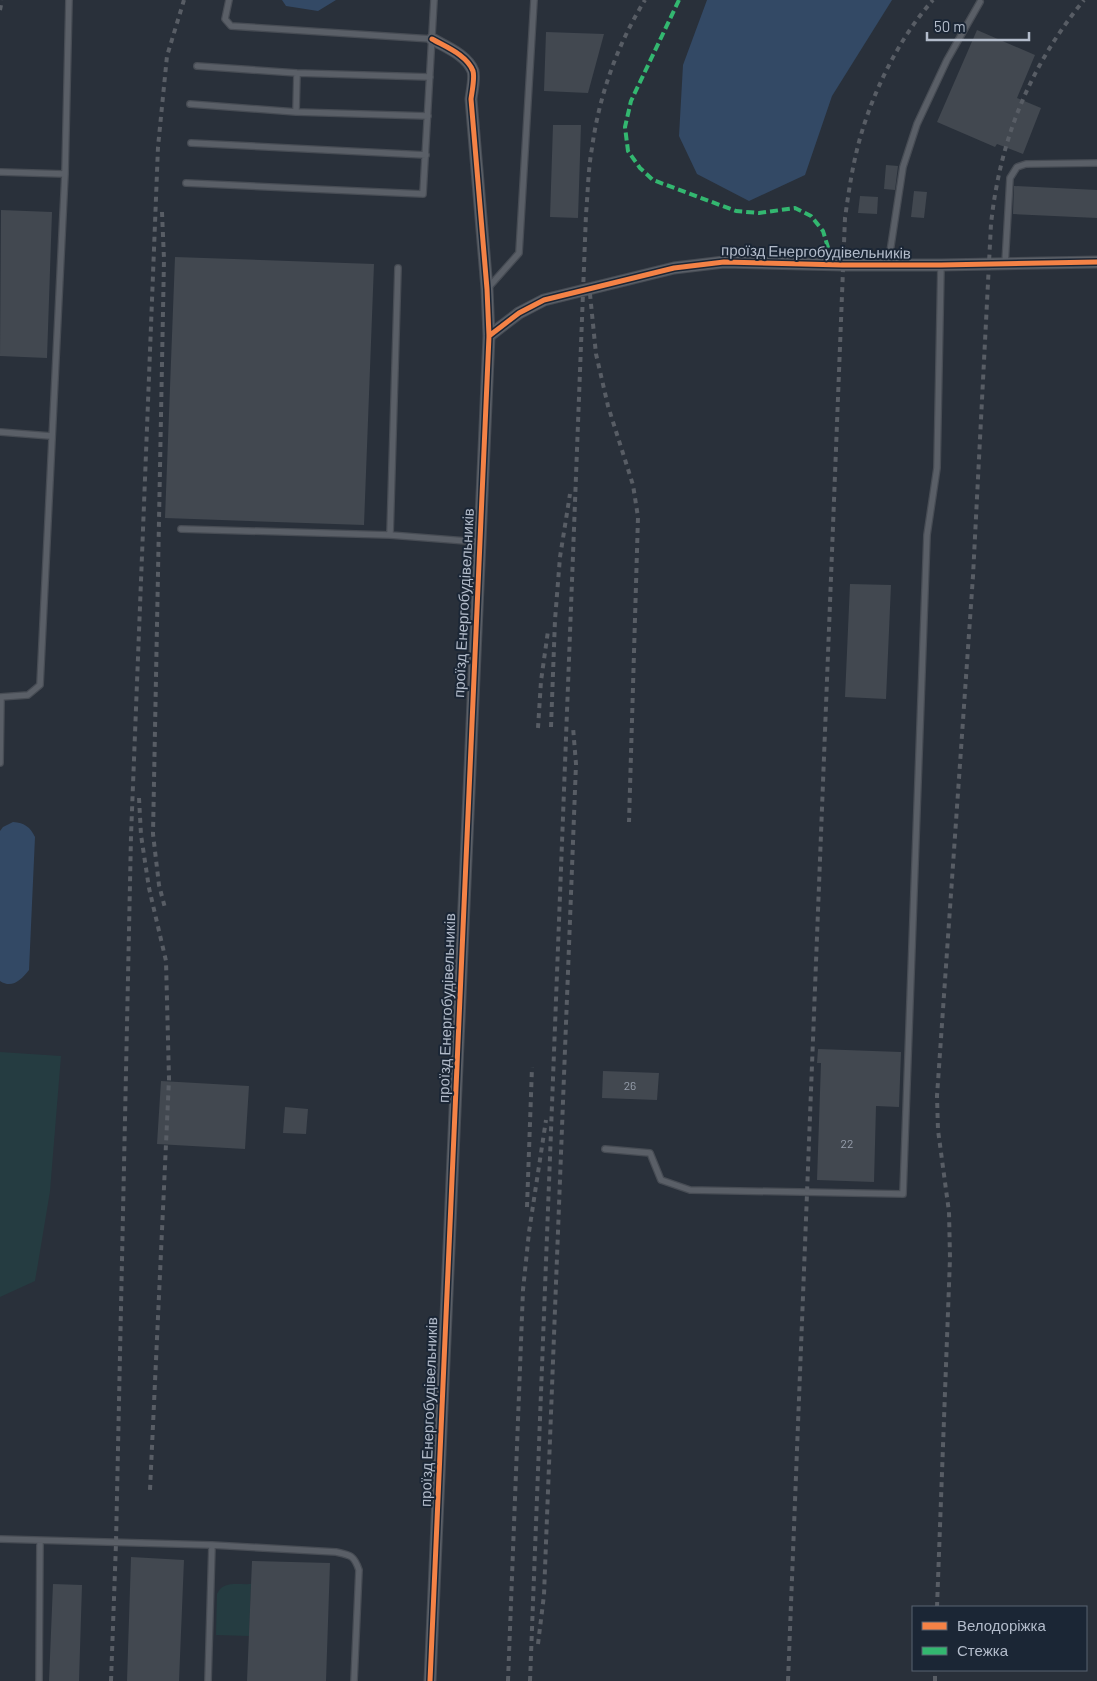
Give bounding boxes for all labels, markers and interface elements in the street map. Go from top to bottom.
scale bar [927,10,1030,42]
text: 50 m [934,17,966,35]
street label: проїзд Енергобудівельників [721,240,911,262]
street label: проїзд Енергобудівельників [449,508,477,698]
street label: проїзд Енергобудівельників [434,913,458,1103]
house number: 26 [624,1078,636,1092]
house number: 22 [841,1136,853,1150]
street label: проїзд Енергобудівельників [416,1317,440,1507]
legend [912,1606,1087,1671]
text: Велодоріжка [957,1616,1046,1634]
text: Стежка [957,1641,1009,1659]

